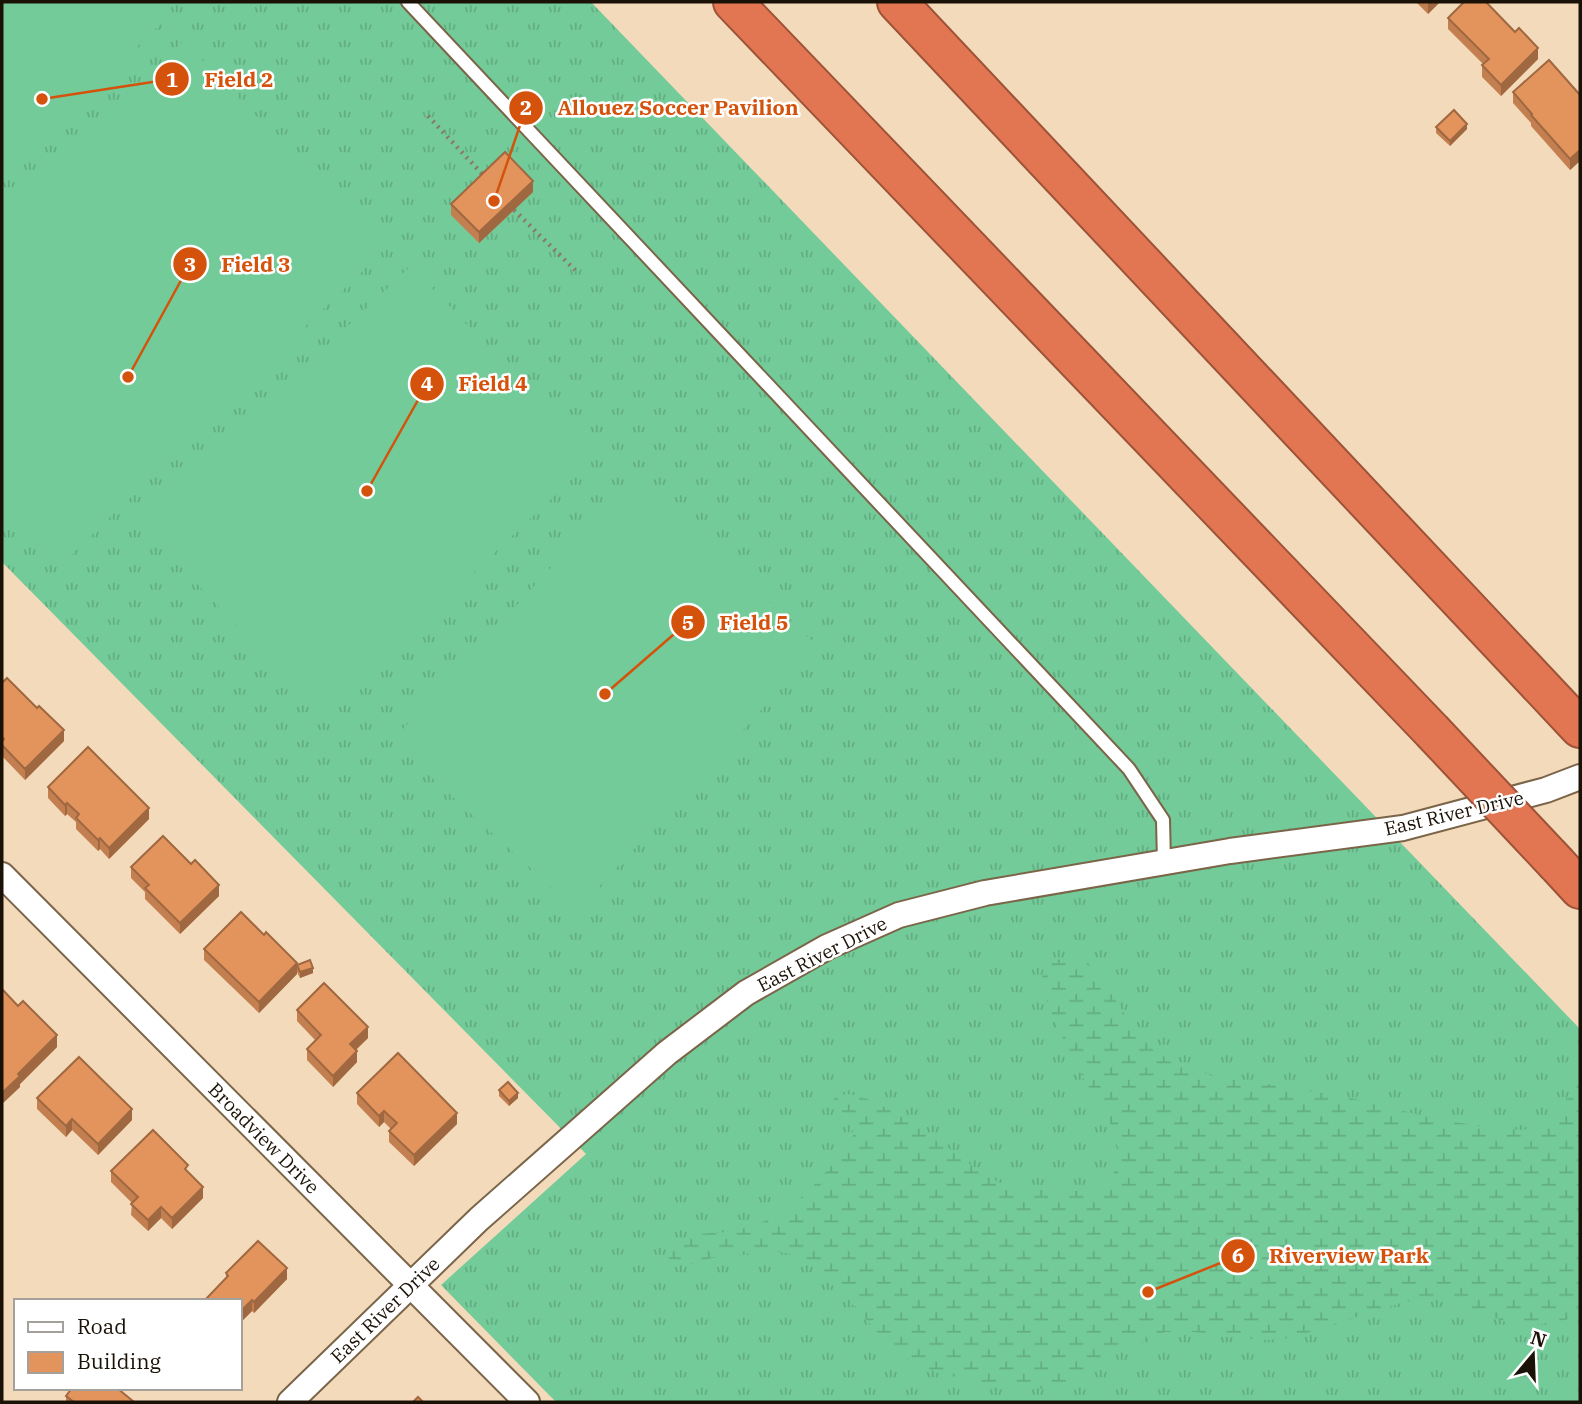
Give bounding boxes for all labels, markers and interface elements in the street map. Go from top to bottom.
callout: Field 2 [155,58,287,100]
text: 1 [166,65,178,93]
text: Field 2 [204,65,274,93]
callout: Allouez Soccer Pavilion [508,87,812,129]
text: 2 [520,93,532,121]
text: Allouez Soccer Pavilion [557,93,799,121]
callout: Field 3 [172,243,305,285]
text: 3 [184,250,196,278]
text: Field 3 [221,250,291,278]
callout: Field 4 [409,363,542,405]
text: 4 [421,369,433,397]
text: Field 4 [458,369,528,397]
callout: Field 5 [670,601,803,643]
text: 5 [682,608,694,636]
text: Field 5 [719,608,789,636]
street label: East River Drive [1382,785,1526,841]
street label: East River Drive [753,911,891,997]
street label: Broadview Drive [203,1077,325,1199]
callout: Riverview Park [1220,1235,1443,1277]
text: 6 [1232,1241,1244,1269]
text: Riverview Park [1269,1241,1429,1269]
street label: East River Drive [325,1252,445,1368]
legend [14,1299,242,1390]
text: Road [77,1312,127,1340]
north arrow [1498,1320,1568,1390]
text: N [1528,1325,1550,1353]
text: Building [77,1347,162,1375]

